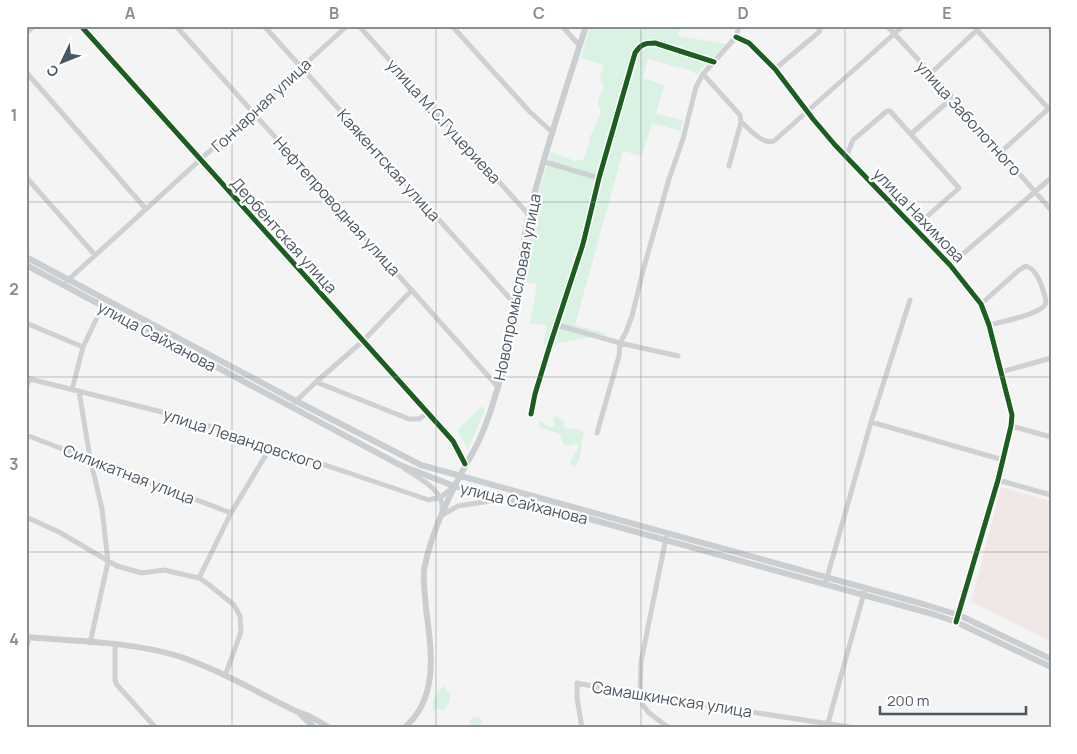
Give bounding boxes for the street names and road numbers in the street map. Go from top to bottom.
street label: Гончарная улица [206,53,316,157]
street label: улица М.С.Гуцериева [382,54,506,188]
street label: улица Заболотного [911,56,1027,180]
street label: Каякентская улица [332,104,446,226]
street label: Нефтепроводная улица [269,132,405,280]
street label: улица Нахимова [868,163,970,267]
street label: Дербентская улица [226,172,342,298]
street label: Новопромысловая улица [488,192,546,382]
street label: улица Сайханова [94,295,220,377]
street label: улица Левандовского [161,403,325,475]
street label: Силикатная улица [60,439,198,509]
street label: улица Сайханова [458,476,590,530]
street label: Самашкинская улица [590,675,754,723]

